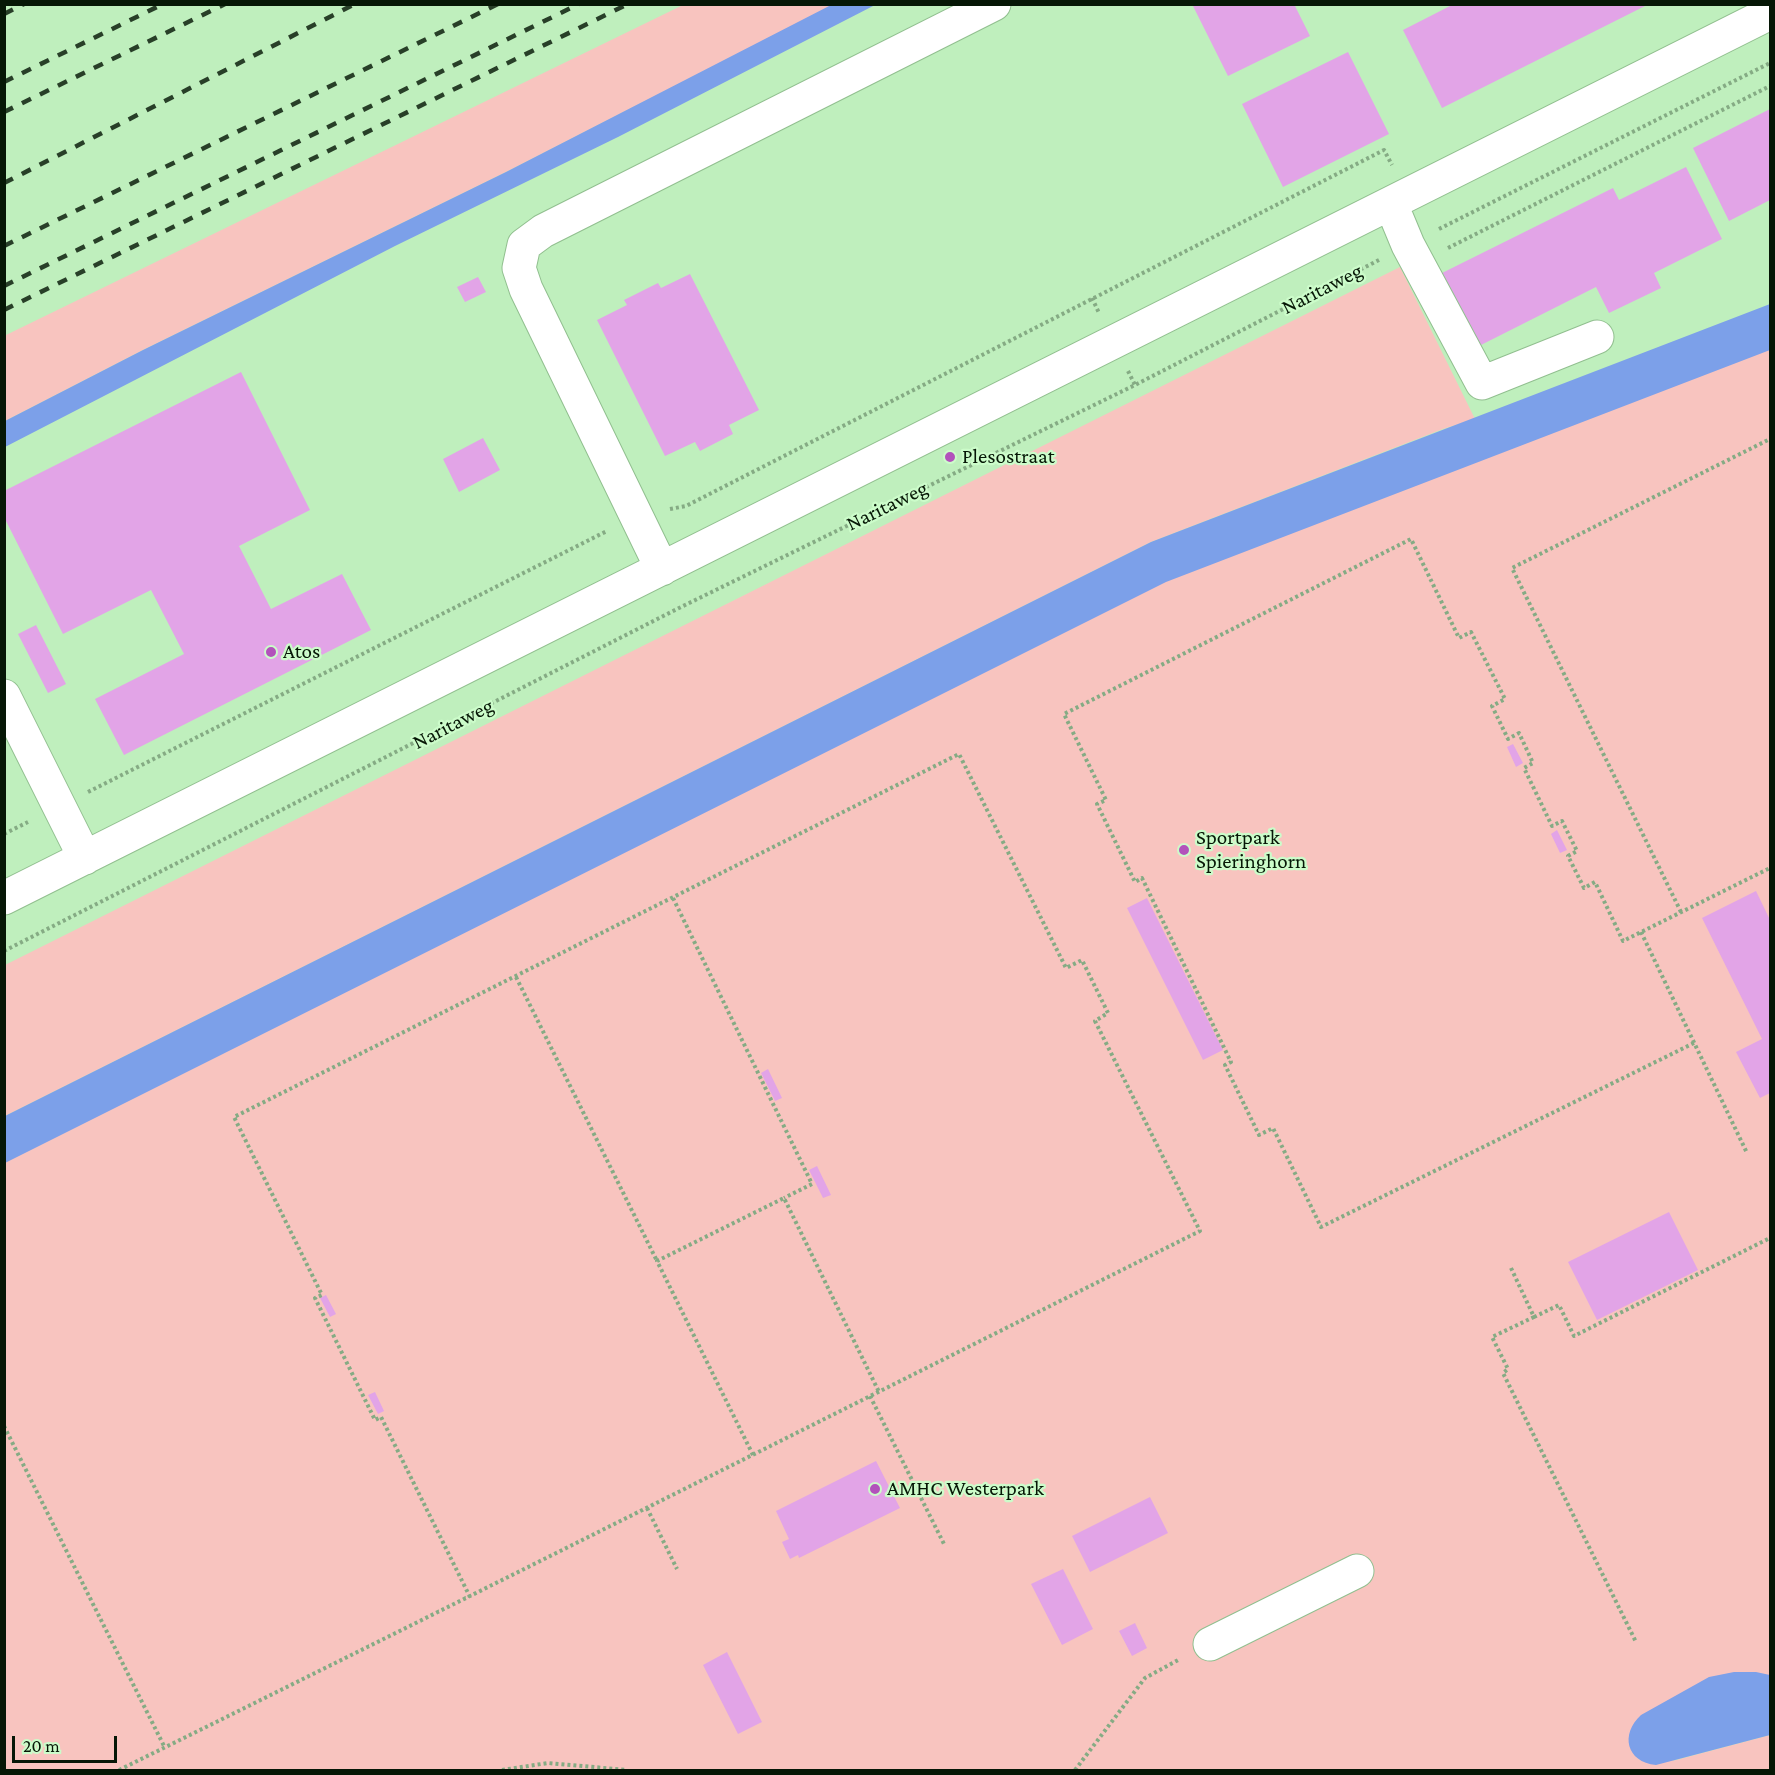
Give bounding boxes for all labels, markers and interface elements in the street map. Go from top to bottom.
street label: Naritaweg [1277,258,1367,320]
place label: Plesostraat [962,444,1055,470]
marker: Plesostraat [943,450,957,464]
street label: Naritaweg [842,476,932,536]
place label: Atos [283,639,320,665]
marker: Atos [264,645,278,659]
street label: Naritaweg [408,693,498,755]
place label: Sportpark Spieringhorn [1196,825,1306,875]
marker: Sportpark Spieringhorn [1177,843,1191,857]
place label: AMHC Westerpark [887,1476,1044,1502]
marker: AMHC Westerpark [868,1482,882,1496]
scale bar [15,1724,120,1762]
text: 20 m [23,1736,60,1756]

